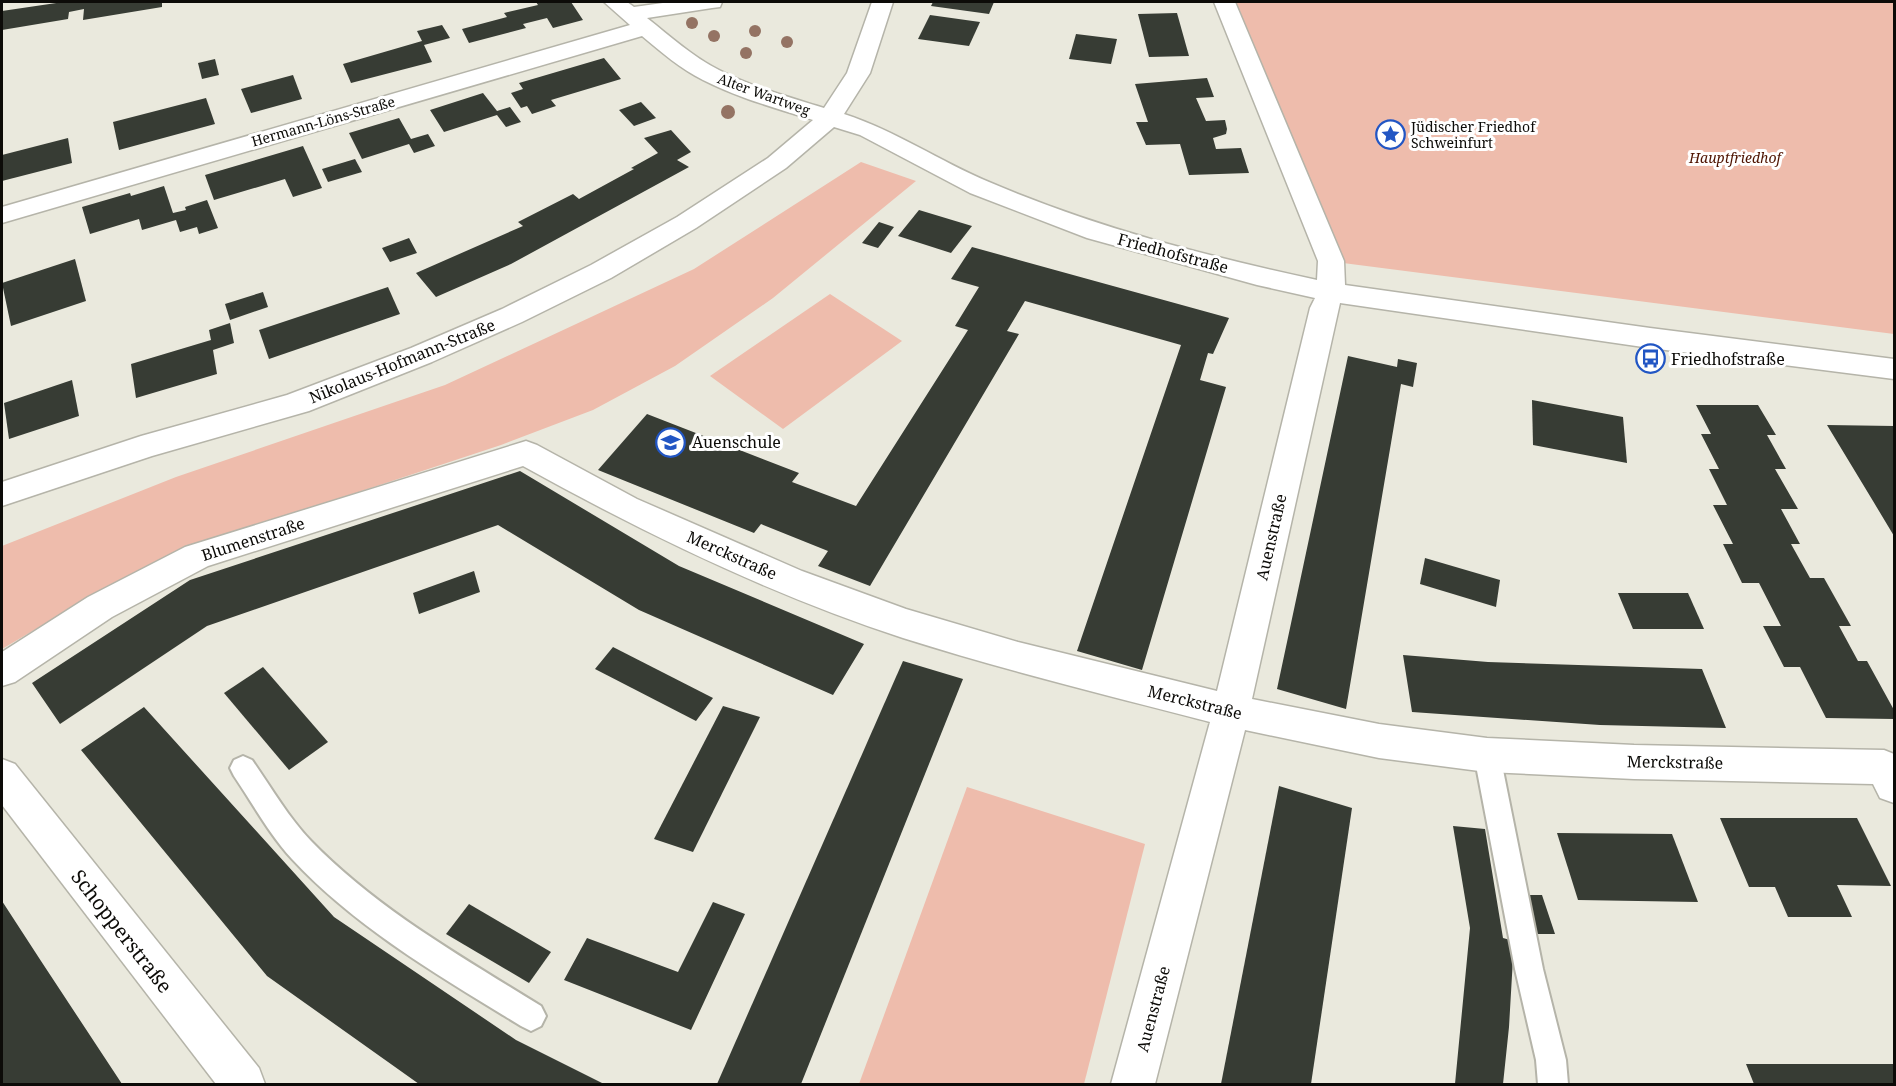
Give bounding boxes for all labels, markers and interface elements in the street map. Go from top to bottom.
street label: Alter Wartweg [715,68,813,120]
street label: Hermann-Löns-Straße [249,91,397,151]
place label: Jüdischer Friedhof Schweinfurt [1410,117,1537,152]
place icon: Jüdischer Friedhof Schweinfurt [1374,118,1406,150]
park label: Hauptfriedhof [1688,148,1784,167]
street label: Friedhofstraße [1115,228,1231,278]
street label: Nikolaus-Hofmann-Straße [306,314,498,408]
bus stop icon: Friedhofstraße [1634,343,1666,375]
place label: Friedhofstraße [1671,348,1785,370]
school or university icon: Auenschule [655,426,687,458]
place label: Auenschule [692,431,781,453]
street label: Auenstraße [1250,492,1292,582]
street label: Blumenstraße [198,512,308,566]
street label: Merckstraße [684,525,780,585]
street label: Merckstraße [1146,680,1244,724]
street label: Merckstraße [1627,750,1723,774]
street label: Schopperstraße [65,864,179,998]
street label: Auenstraße [1131,964,1175,1054]

